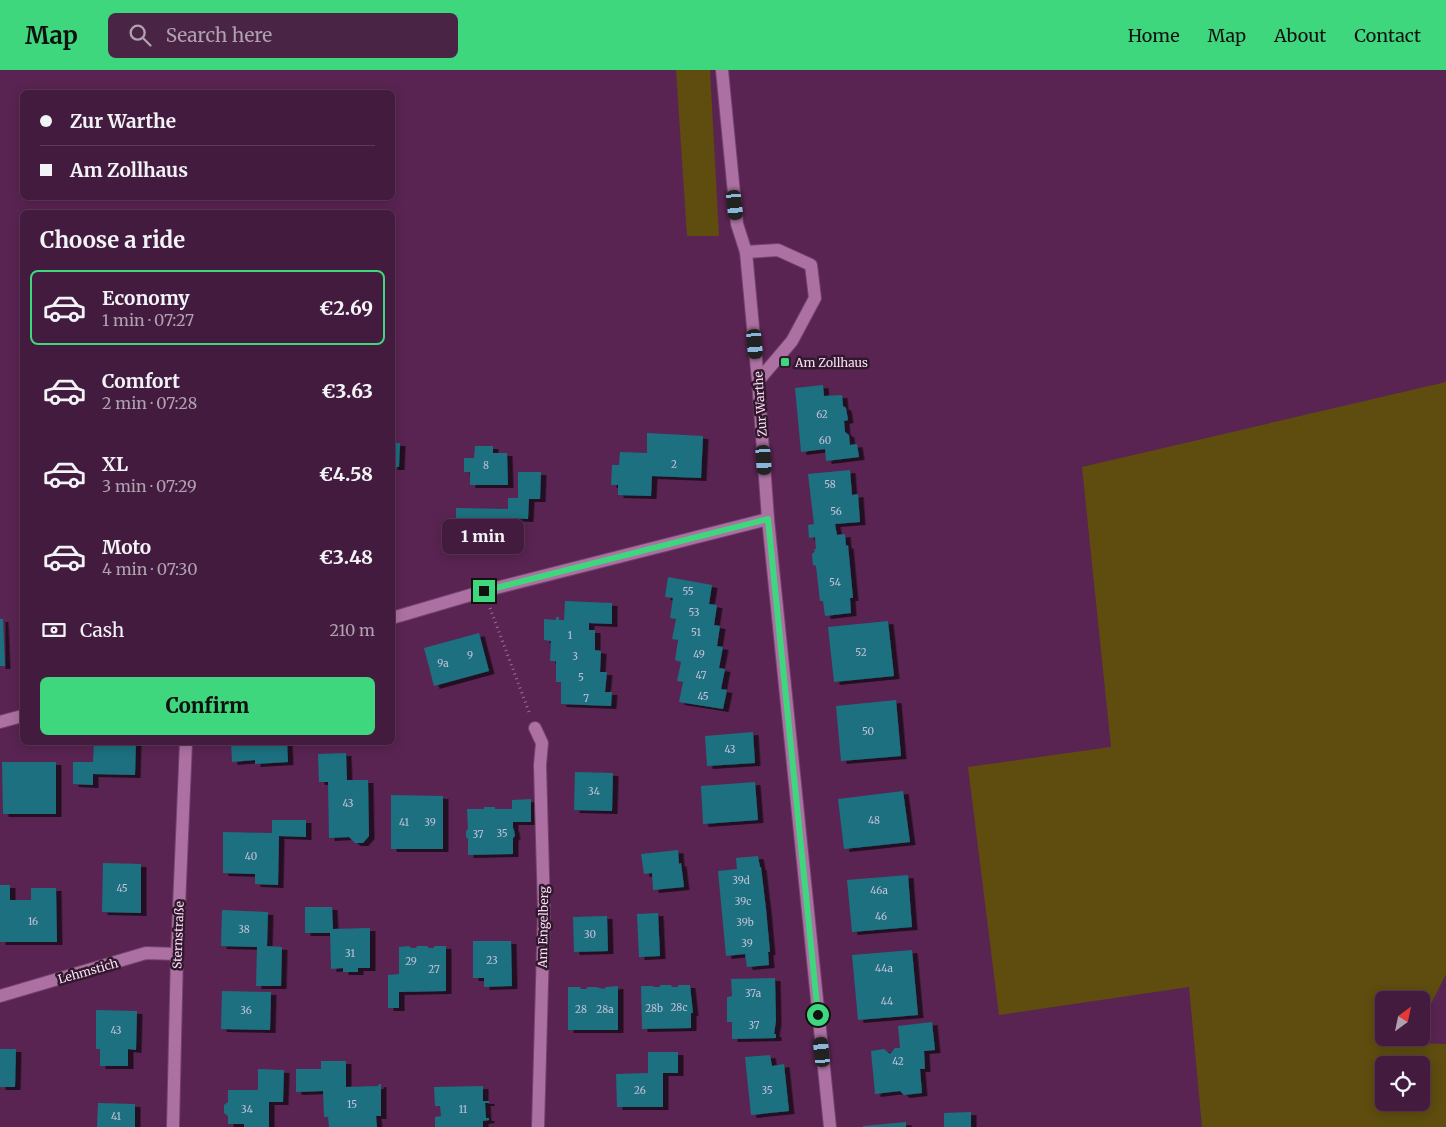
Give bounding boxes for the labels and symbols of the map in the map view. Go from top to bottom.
car [725,189,744,221]
car [746,328,763,360]
place label: Am Zollhaus [794,355,868,370]
marker: Am Zollhaus [779,356,791,368]
street label: Zur Warthe [750,371,770,437]
house number: 62 [816,408,828,421]
house number: 60 [819,434,831,447]
car [755,445,772,475]
house number: 2 [671,458,677,471]
house number: 8 [483,459,489,472]
house number: 58 [824,478,836,491]
house number: 56 [830,505,842,518]
callout: 1 min [443,518,525,554]
house number: 54 [829,576,841,589]
route end [473,580,495,602]
house number: 55 [682,585,694,598]
house number: 53 [688,606,700,619]
house number: 51 [691,626,701,639]
house number: 1 [568,629,573,642]
house number: 52 [855,646,867,659]
house number: 49 [693,648,705,661]
house number: 9 [467,649,473,662]
house number: 3 [572,650,578,663]
house number: 9a [437,657,449,670]
house number: 47 [696,669,707,682]
house number: 5 [578,671,584,684]
house number: 45 [697,690,709,703]
house number: 7 [583,692,589,705]
house number: 50 [862,725,874,738]
house number: 43 [724,743,736,756]
house number: 34 [588,785,600,798]
house number: 43 [342,797,354,810]
house number: 48 [868,814,880,827]
house number: 41 [399,816,409,829]
house number: 39 [424,816,436,829]
house number: 35 [496,827,508,840]
house number: 37 [472,828,484,841]
house number: 40 [245,850,257,863]
house number: 39d [732,874,750,887]
house number: 45 [116,882,128,895]
house number: 46a [870,884,888,897]
street label: Am Engelberg [535,885,551,969]
house number: 39c [735,895,751,908]
street label: Sternstraße [169,901,187,969]
house number: 46 [875,910,887,923]
house number: 16 [28,915,38,928]
house number: 39b [736,916,754,929]
house number: 38 [238,923,250,936]
house number: 30 [584,928,596,941]
house number: 39 [741,937,753,950]
house number: 31 [345,947,355,960]
house number: 23 [486,954,498,967]
street label: Lehmstich [56,955,120,987]
house number: 29 [405,955,417,968]
house number: 44a [875,962,894,975]
house number: 27 [428,963,440,976]
house number: 37a [745,987,762,1000]
north arrow [1375,991,1430,1046]
house number: 44 [881,995,893,1008]
house number: 28c [671,1001,687,1014]
house number: 28b [645,1002,663,1015]
house number: 28 [575,1003,587,1016]
house number: 28a [596,1003,614,1016]
house number: 36 [240,1004,252,1017]
route start [807,1004,829,1026]
house number: 37 [748,1019,760,1032]
house number: 43 [110,1024,122,1037]
car [812,1036,831,1068]
house number: 42 [892,1055,904,1068]
house number: 26 [634,1084,646,1097]
house number: 35 [761,1084,773,1097]
house number: 15 [347,1098,357,1111]
house number: 34 [241,1103,253,1116]
house number: 11 [459,1103,468,1116]
house number: 41 [111,1110,121,1123]

